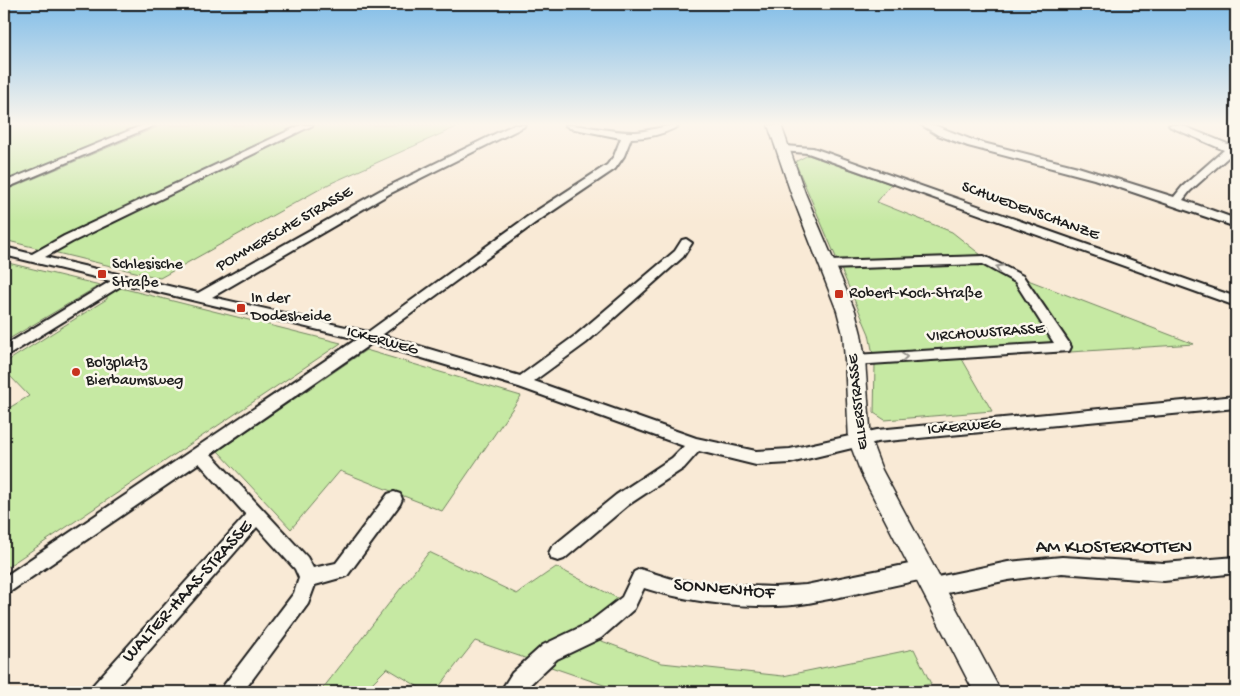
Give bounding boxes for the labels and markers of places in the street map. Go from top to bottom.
place label: Schlesische Straße [112,256,184,293]
marker: Schlesische Straße [96,268,108,280]
place label: Robert-Koch-Straße [849,285,983,304]
marker: Robert-Koch-Straße [833,288,845,300]
place label: In der Dodesheide [250,290,332,327]
marker: In der Dodesheide [235,302,247,314]
place label: Bolzplatz Bierbaumsweg [85,354,183,391]
marker: Bolzplatz Bierbaumsweg [70,366,82,378]

